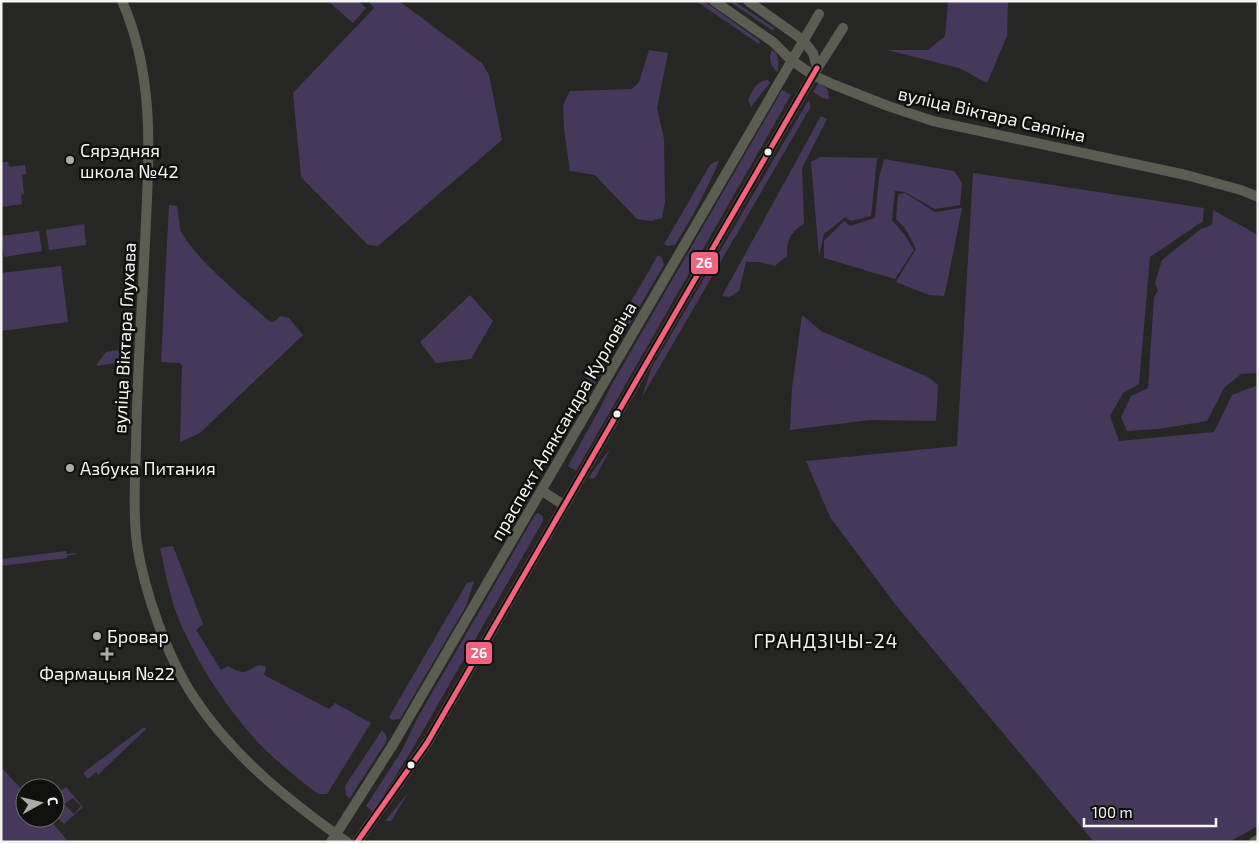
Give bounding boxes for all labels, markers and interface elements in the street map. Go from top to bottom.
street label: вуліца Віктара Саяпіна [896,82,1088,146]
place label: Сярэдняя школа №42 [80,139,179,182]
unlabelled marker [763,147,773,157]
marker: Сярэдняя школа №42 [64,154,76,166]
street label: вуліца Віктара Глухава [108,242,140,434]
line badge: 26 [690,251,719,275]
text: 26 [696,254,712,271]
street label: праспект Аляксандра Курловіча [485,298,641,544]
unlabelled marker [612,409,622,419]
place label: Азбука Питания [80,457,216,479]
marker: Азбука Питания [64,462,76,474]
place label: Бровар [107,625,169,647]
district label: ГРАНДЗІЧЫ-24 [753,629,899,652]
marker: Бровар [91,630,103,642]
line badge: 26 [465,641,493,665]
text: 26 [471,644,487,661]
marker: Фармацыя №22 [101,648,113,660]
place label: Фармацыя №22 [39,662,175,684]
unlabelled marker [406,760,416,770]
north arrow [15,778,65,828]
text: С [44,796,62,806]
scale bar [1084,796,1216,828]
text: 100 m [1092,803,1133,821]

